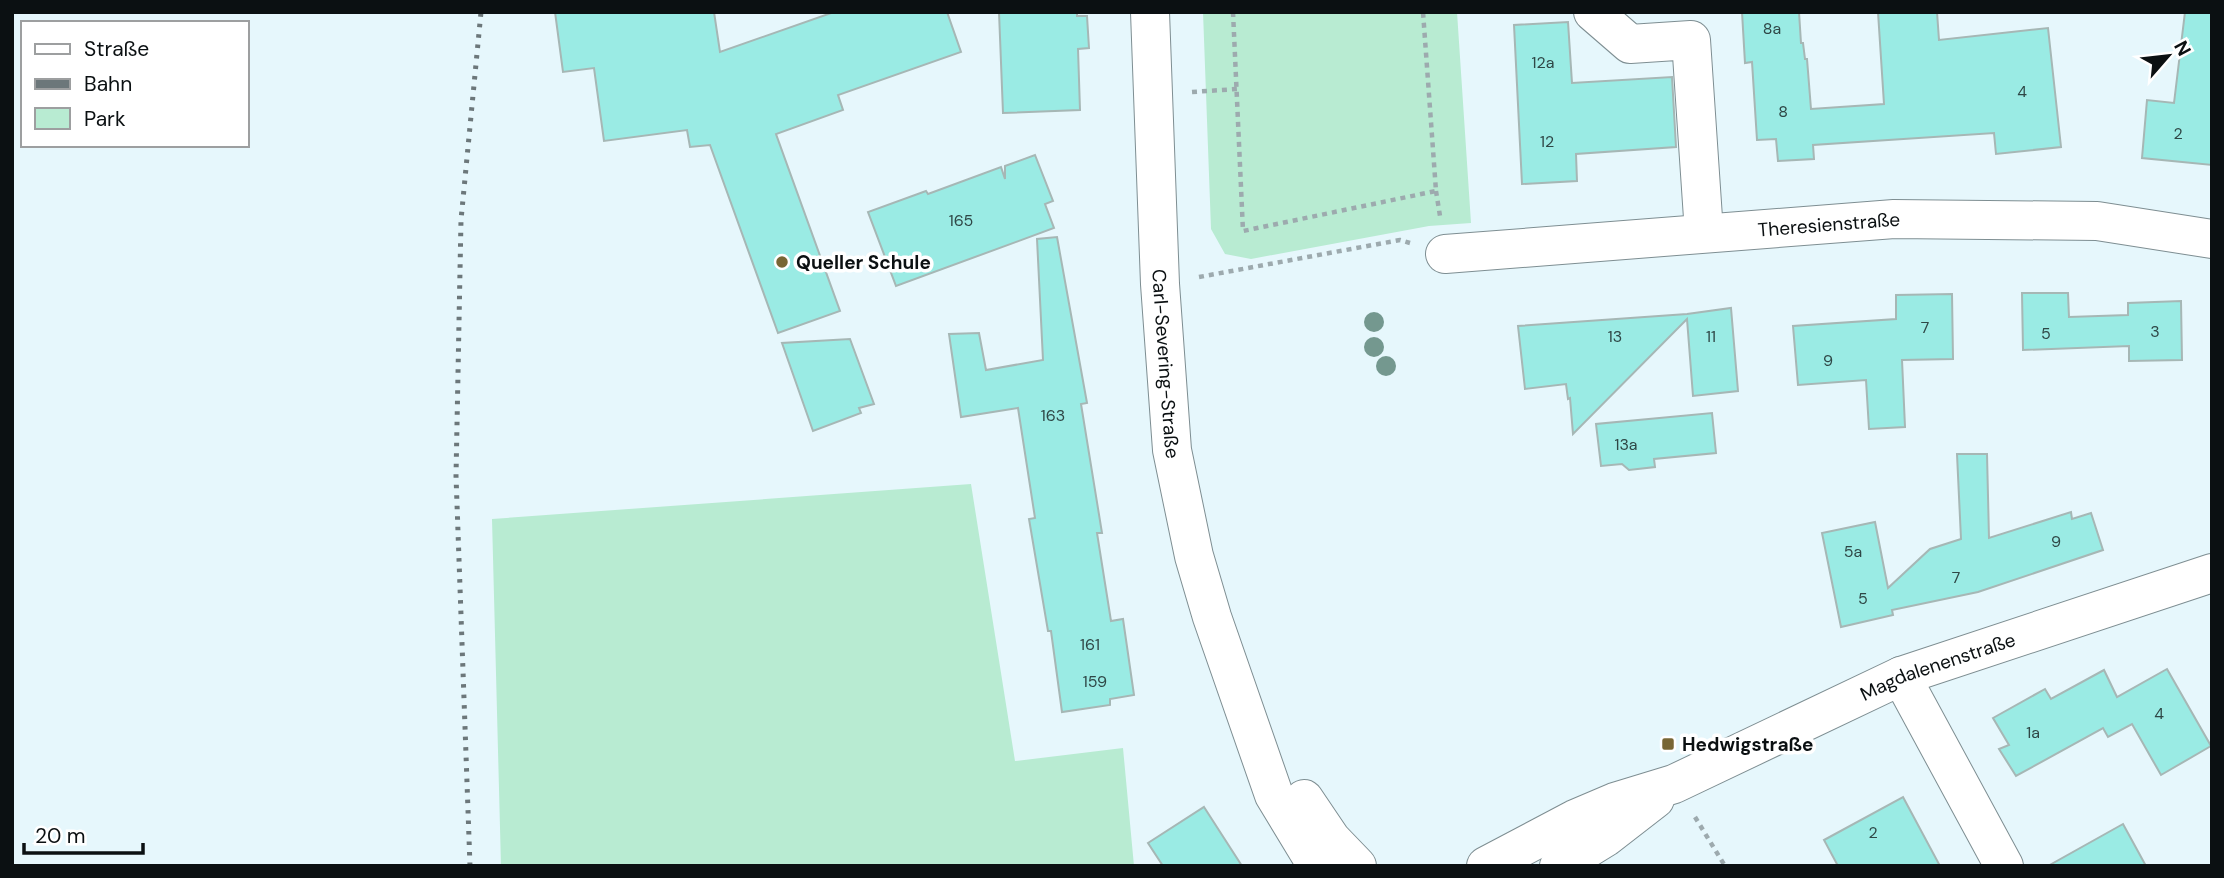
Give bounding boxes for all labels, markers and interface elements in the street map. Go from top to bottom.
house number: 8a [1763,18,1781,39]
legend [21,21,248,147]
north arrow [2133,21,2203,91]
text: Straße [84,35,149,63]
text: N [2168,36,2197,60]
house number: 12a [1532,52,1554,73]
text: Bahn [84,70,132,98]
house number: 4 [2017,81,2027,102]
house number: 8 [1778,101,1788,122]
text: Park [84,105,126,133]
house number: 2 [2173,123,2183,144]
house number: 12 [1540,131,1554,152]
street label: Theresienstraße [1757,207,1900,243]
house number: 165 [949,210,973,231]
place label: Queller Schule [796,250,931,275]
marker: Queller Schule [774,254,790,270]
street label: Carl-Severing-Straße [1146,269,1185,461]
house number: 7 [1921,317,1929,338]
house number: 3 [2150,321,2160,342]
house number: 5 [2041,323,2051,344]
house number: 13 [1608,326,1622,347]
house number: 11 [1706,326,1716,347]
house number: 9 [1823,350,1833,371]
house number: 163 [1041,405,1065,426]
house number: 13a [1614,434,1638,455]
house number: 9 [2051,531,2061,552]
house number: 5a [1844,541,1862,562]
house number: 7 [1952,567,1960,588]
house number: 5 [1858,588,1868,609]
street label: Magdalenenstraße [1856,627,2019,707]
house number: 161 [1080,634,1100,655]
house number: 159 [1083,671,1107,692]
house number: 4 [2154,703,2164,724]
house number: 1a [2026,722,2040,743]
place label: Hedwigstraße [1682,732,1813,757]
marker: Hedwigstraße [1660,736,1676,752]
scale bar [24,812,144,856]
text: 20 m [35,822,86,850]
house number: 2 [1868,822,1878,843]

